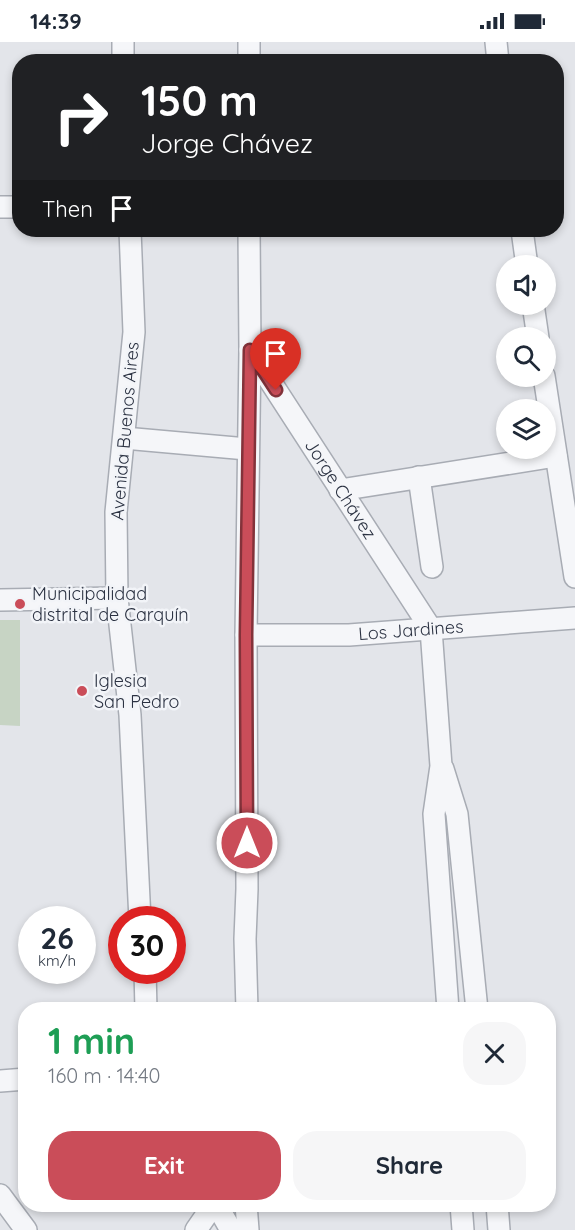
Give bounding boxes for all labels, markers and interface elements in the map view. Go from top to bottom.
text: 14:39 [30,7,82,35]
text: 150 m [141,74,258,127]
icon: right [42,78,120,156]
text: Jorge Chávez [141,126,313,160]
icon: arrive [105,192,138,225]
text: Then [42,195,93,223]
map controls [496,255,556,459]
button: sound [496,255,556,315]
button: search [496,327,556,387]
pin [250,328,301,390]
icon: arrive [259,337,292,370]
street label: Avenida Buenos Aires [105,341,144,521]
button: layers [496,399,556,459]
street label: Jorge Chávez [300,435,382,543]
place label: Municipalidad distrital de Carquín [32,582,189,626]
marker: Municipalidad distrital de Carquín [13,597,27,611]
street label: Los Jardines [357,614,464,645]
place label: Iglesia San Pedro [94,669,179,713]
marker: Iglesia San Pedro [75,684,89,698]
position arrow [215,811,279,875]
speed limit sign: 30 [108,906,186,984]
text: 26 [40,919,74,957]
text: km/h [38,951,76,970]
text: 1 min [48,1018,135,1063]
button: close [463,1022,526,1085]
text: 160 m · 14:40 [48,1063,160,1088]
button: Exit [48,1131,281,1200]
button: Share [293,1131,526,1200]

